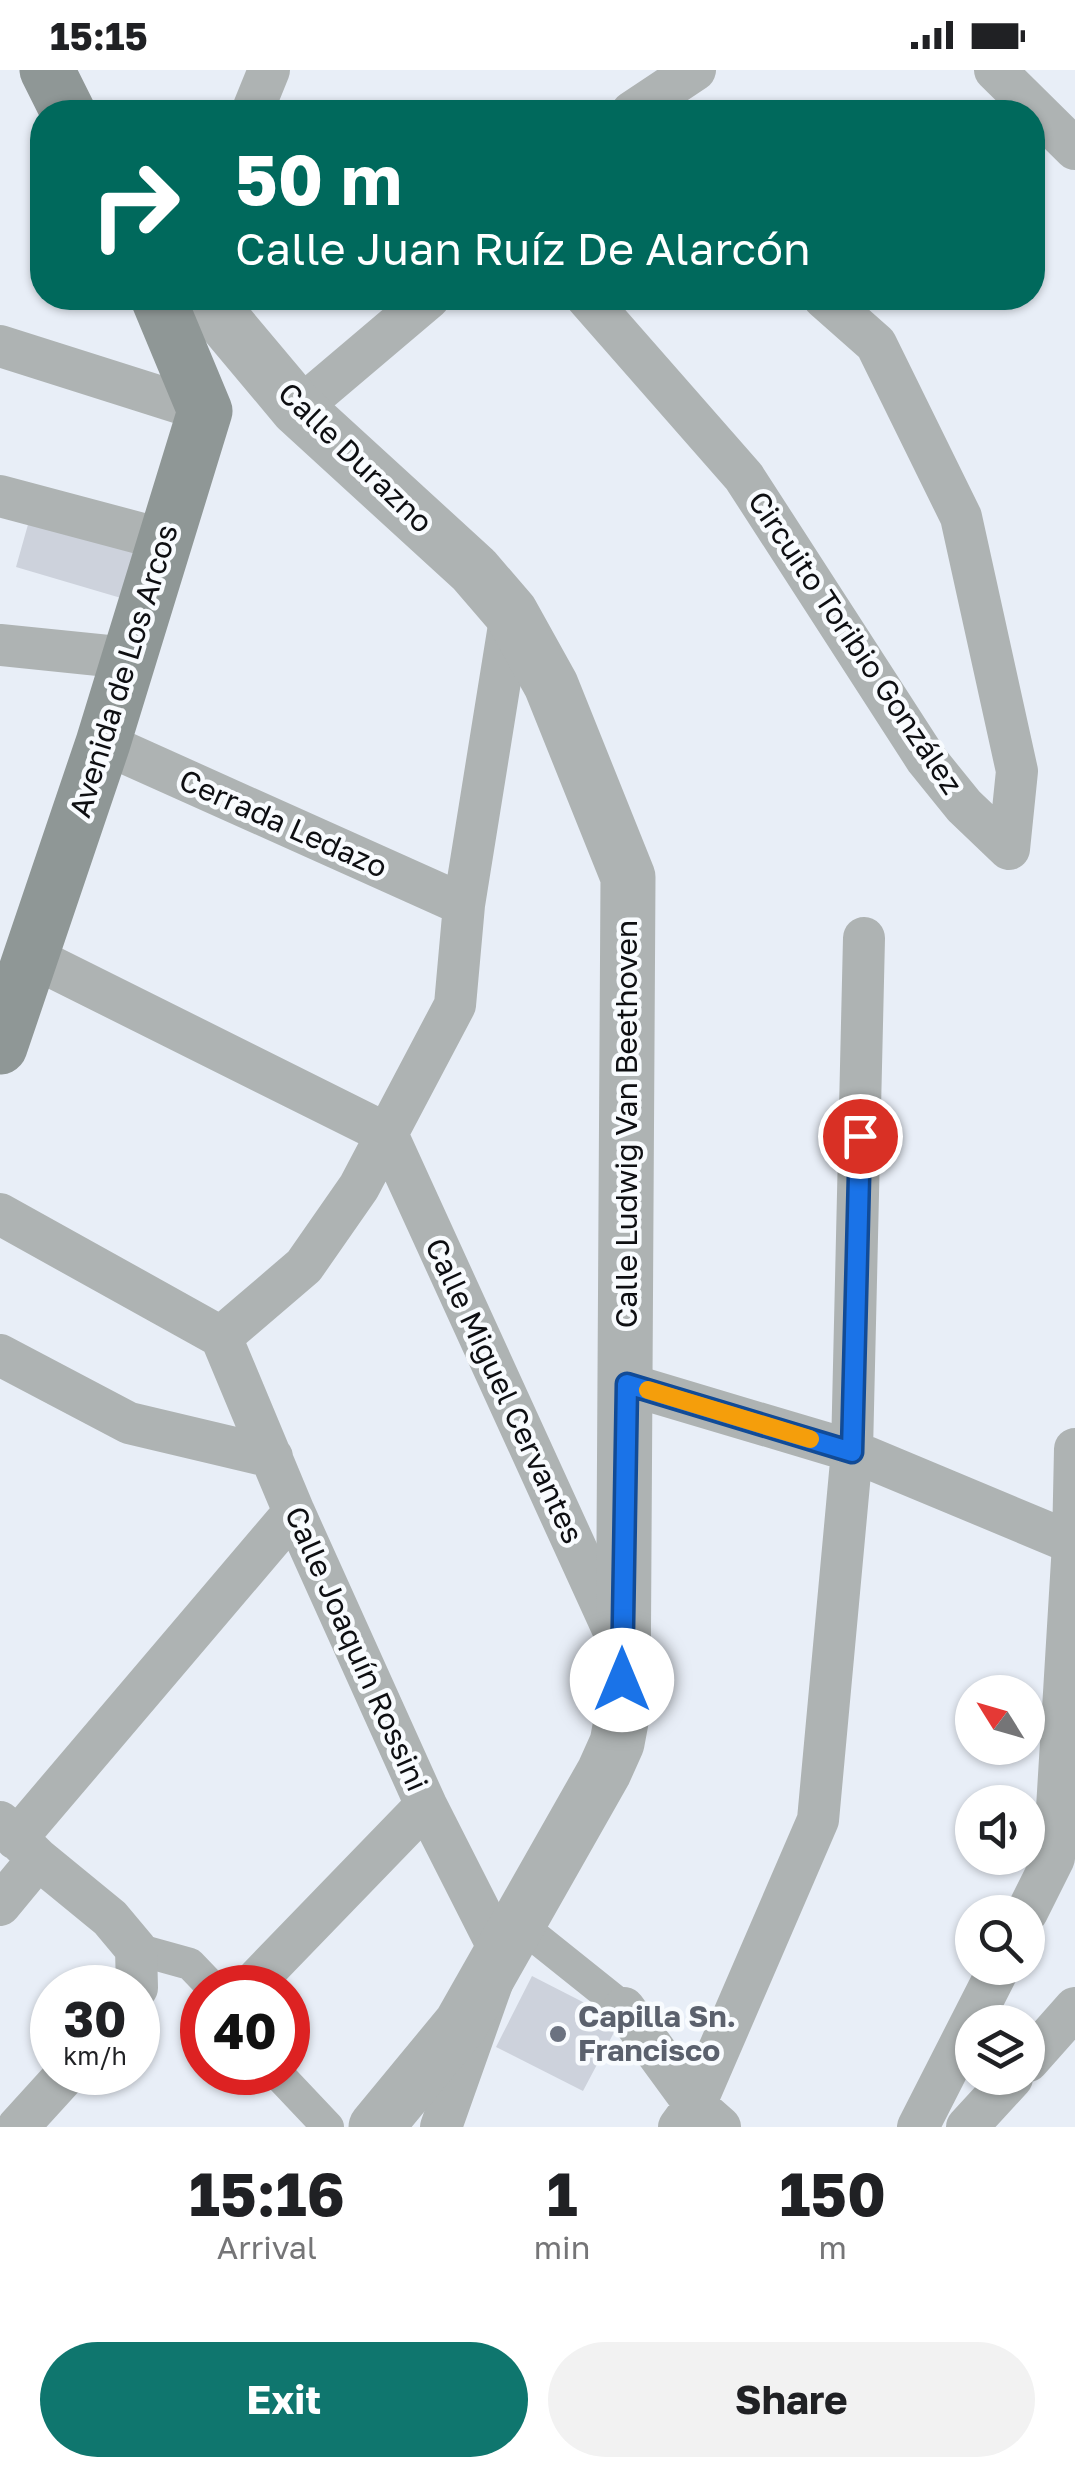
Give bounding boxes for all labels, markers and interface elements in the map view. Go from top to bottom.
text: 15:15 [50,13,148,58]
text: 50 m [235,136,402,220]
icon: right [70,140,200,270]
text: Calle Juan Ruíz De Alarcón [235,221,811,275]
street label: Calle Durazno [271,375,440,540]
street label: Circuito Toribio González [741,484,971,801]
street label: Avenida de Los Arcos [61,520,185,822]
street label: Cerrada Ledazo [174,761,393,885]
street label: Calle Ludwig Van Beethoven [608,920,644,1328]
pin [818,1094,903,1179]
icon: arrive [833,1109,888,1164]
street label: Calle Miguel Cervantes [418,1232,592,1549]
street label: Calle Joaquín Rossini [278,1501,436,1797]
position arrow [570,1628,674,1732]
north arrow [955,1675,1045,1765]
map controls [955,1675,1045,2095]
button: sound [955,1785,1045,1875]
button: search [955,1895,1045,1985]
speed limit sign: 40 [180,1965,310,2095]
text: 30 [63,1988,126,2048]
place label: Capilla Sn. Francisco [578,1998,736,2068]
button: layers [955,2005,1045,2095]
marker: Capilla Sn. Francisco [547,2023,569,2045]
text: km/h [63,2040,127,2071]
text: 15:16 [189,2157,345,2229]
text: 1 [547,2157,578,2229]
text: 150 [779,2157,886,2229]
text: Arrival [217,2228,317,2266]
text: min [534,2228,590,2266]
text: m [819,2228,847,2266]
button: Exit [40,2342,528,2457]
button: Share [548,2342,1035,2457]

